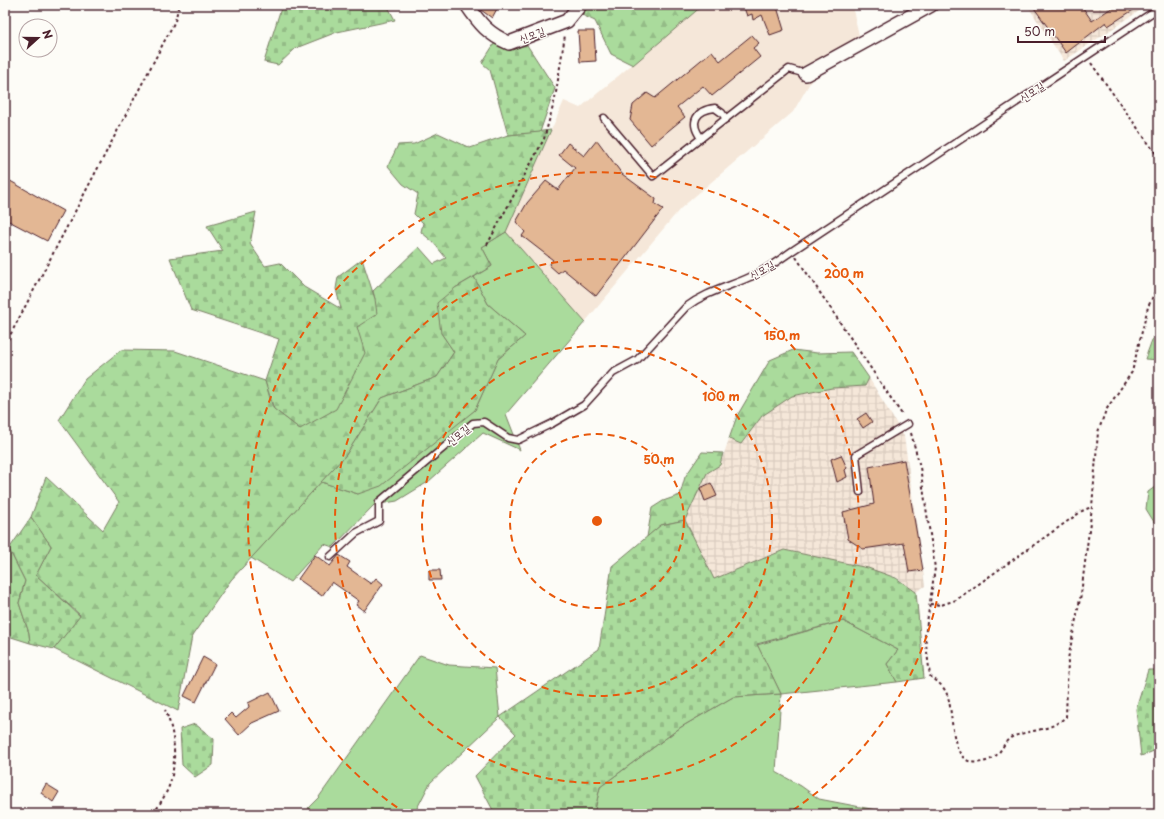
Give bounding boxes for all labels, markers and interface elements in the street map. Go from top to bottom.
north arrow [18,18,58,58]
scale bar [1018,18,1105,44]
street label: 신모길 [516,22,547,47]
text: 50 m [1024,22,1055,40]
text: N [38,27,57,42]
street label: 신모길 [1016,77,1048,106]
street label: 신모길 [746,255,778,284]
text: 200 m [824,264,864,282]
text: 150 m [764,326,800,344]
text: 100 m [702,387,740,405]
street label: 신모길 [442,420,473,450]
text: 50 m [643,450,675,468]
centre of rings [590,514,604,528]

